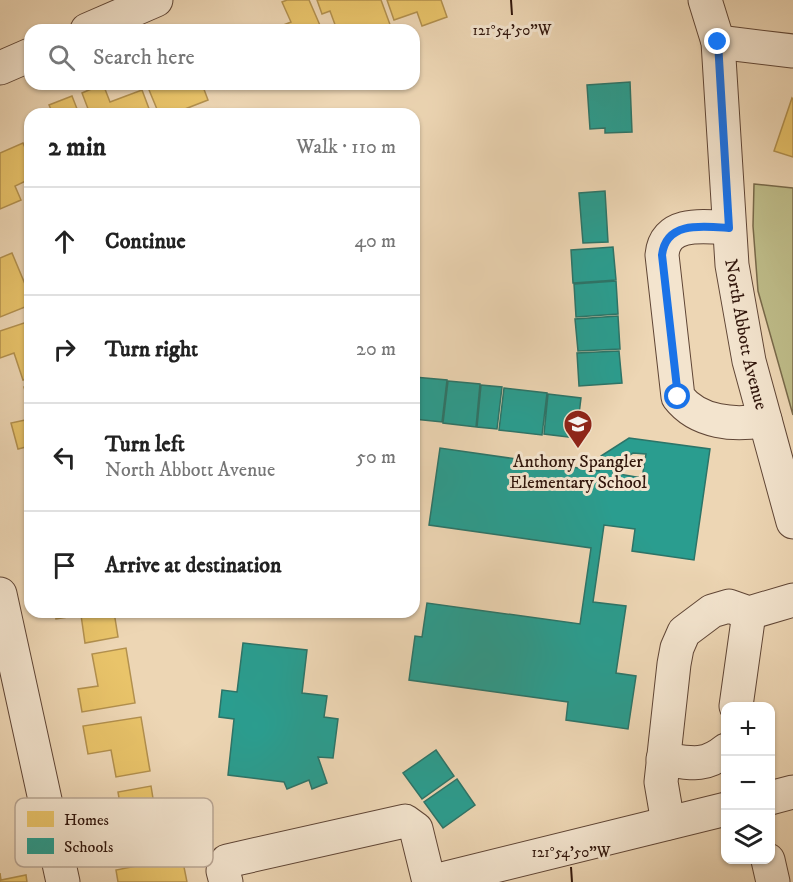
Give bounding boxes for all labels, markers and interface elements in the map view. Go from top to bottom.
text: 121°54'50"W [472,21,552,40]
search box [24,24,420,90]
route end [704,28,730,54]
icon: search [45,41,78,74]
text: Search here [93,44,195,71]
text: 2 min [48,131,106,164]
text: Walk · 110 m [296,135,396,160]
icon: ahead [48,225,81,258]
text: Continue [105,228,186,255]
text: 40 m [354,229,396,254]
street label: North Abbott Avenue [719,257,772,412]
icon: right [48,333,81,366]
text: Turn right [105,336,198,363]
text: 20 m [356,337,396,362]
route start [664,383,690,409]
school or university icon: Anthony Spangler Elementary School [562,408,594,450]
text: Turn left [105,431,185,458]
icon: left [48,441,81,474]
text: 50 m [356,445,396,470]
place label: Anthony Spangler Elementary School [509,451,647,494]
text: North Abbott Avenue [105,458,275,483]
icon: arrive [48,549,81,582]
text: Arrive at destination [105,552,282,579]
map controls [721,702,775,864]
button: + [721,702,775,756]
button: − [721,756,775,810]
legend [15,798,213,867]
text: Homes [64,810,109,830]
button: layers [721,810,775,864]
text: Schools [64,837,113,857]
text: 121°54'50"W [531,843,611,862]

